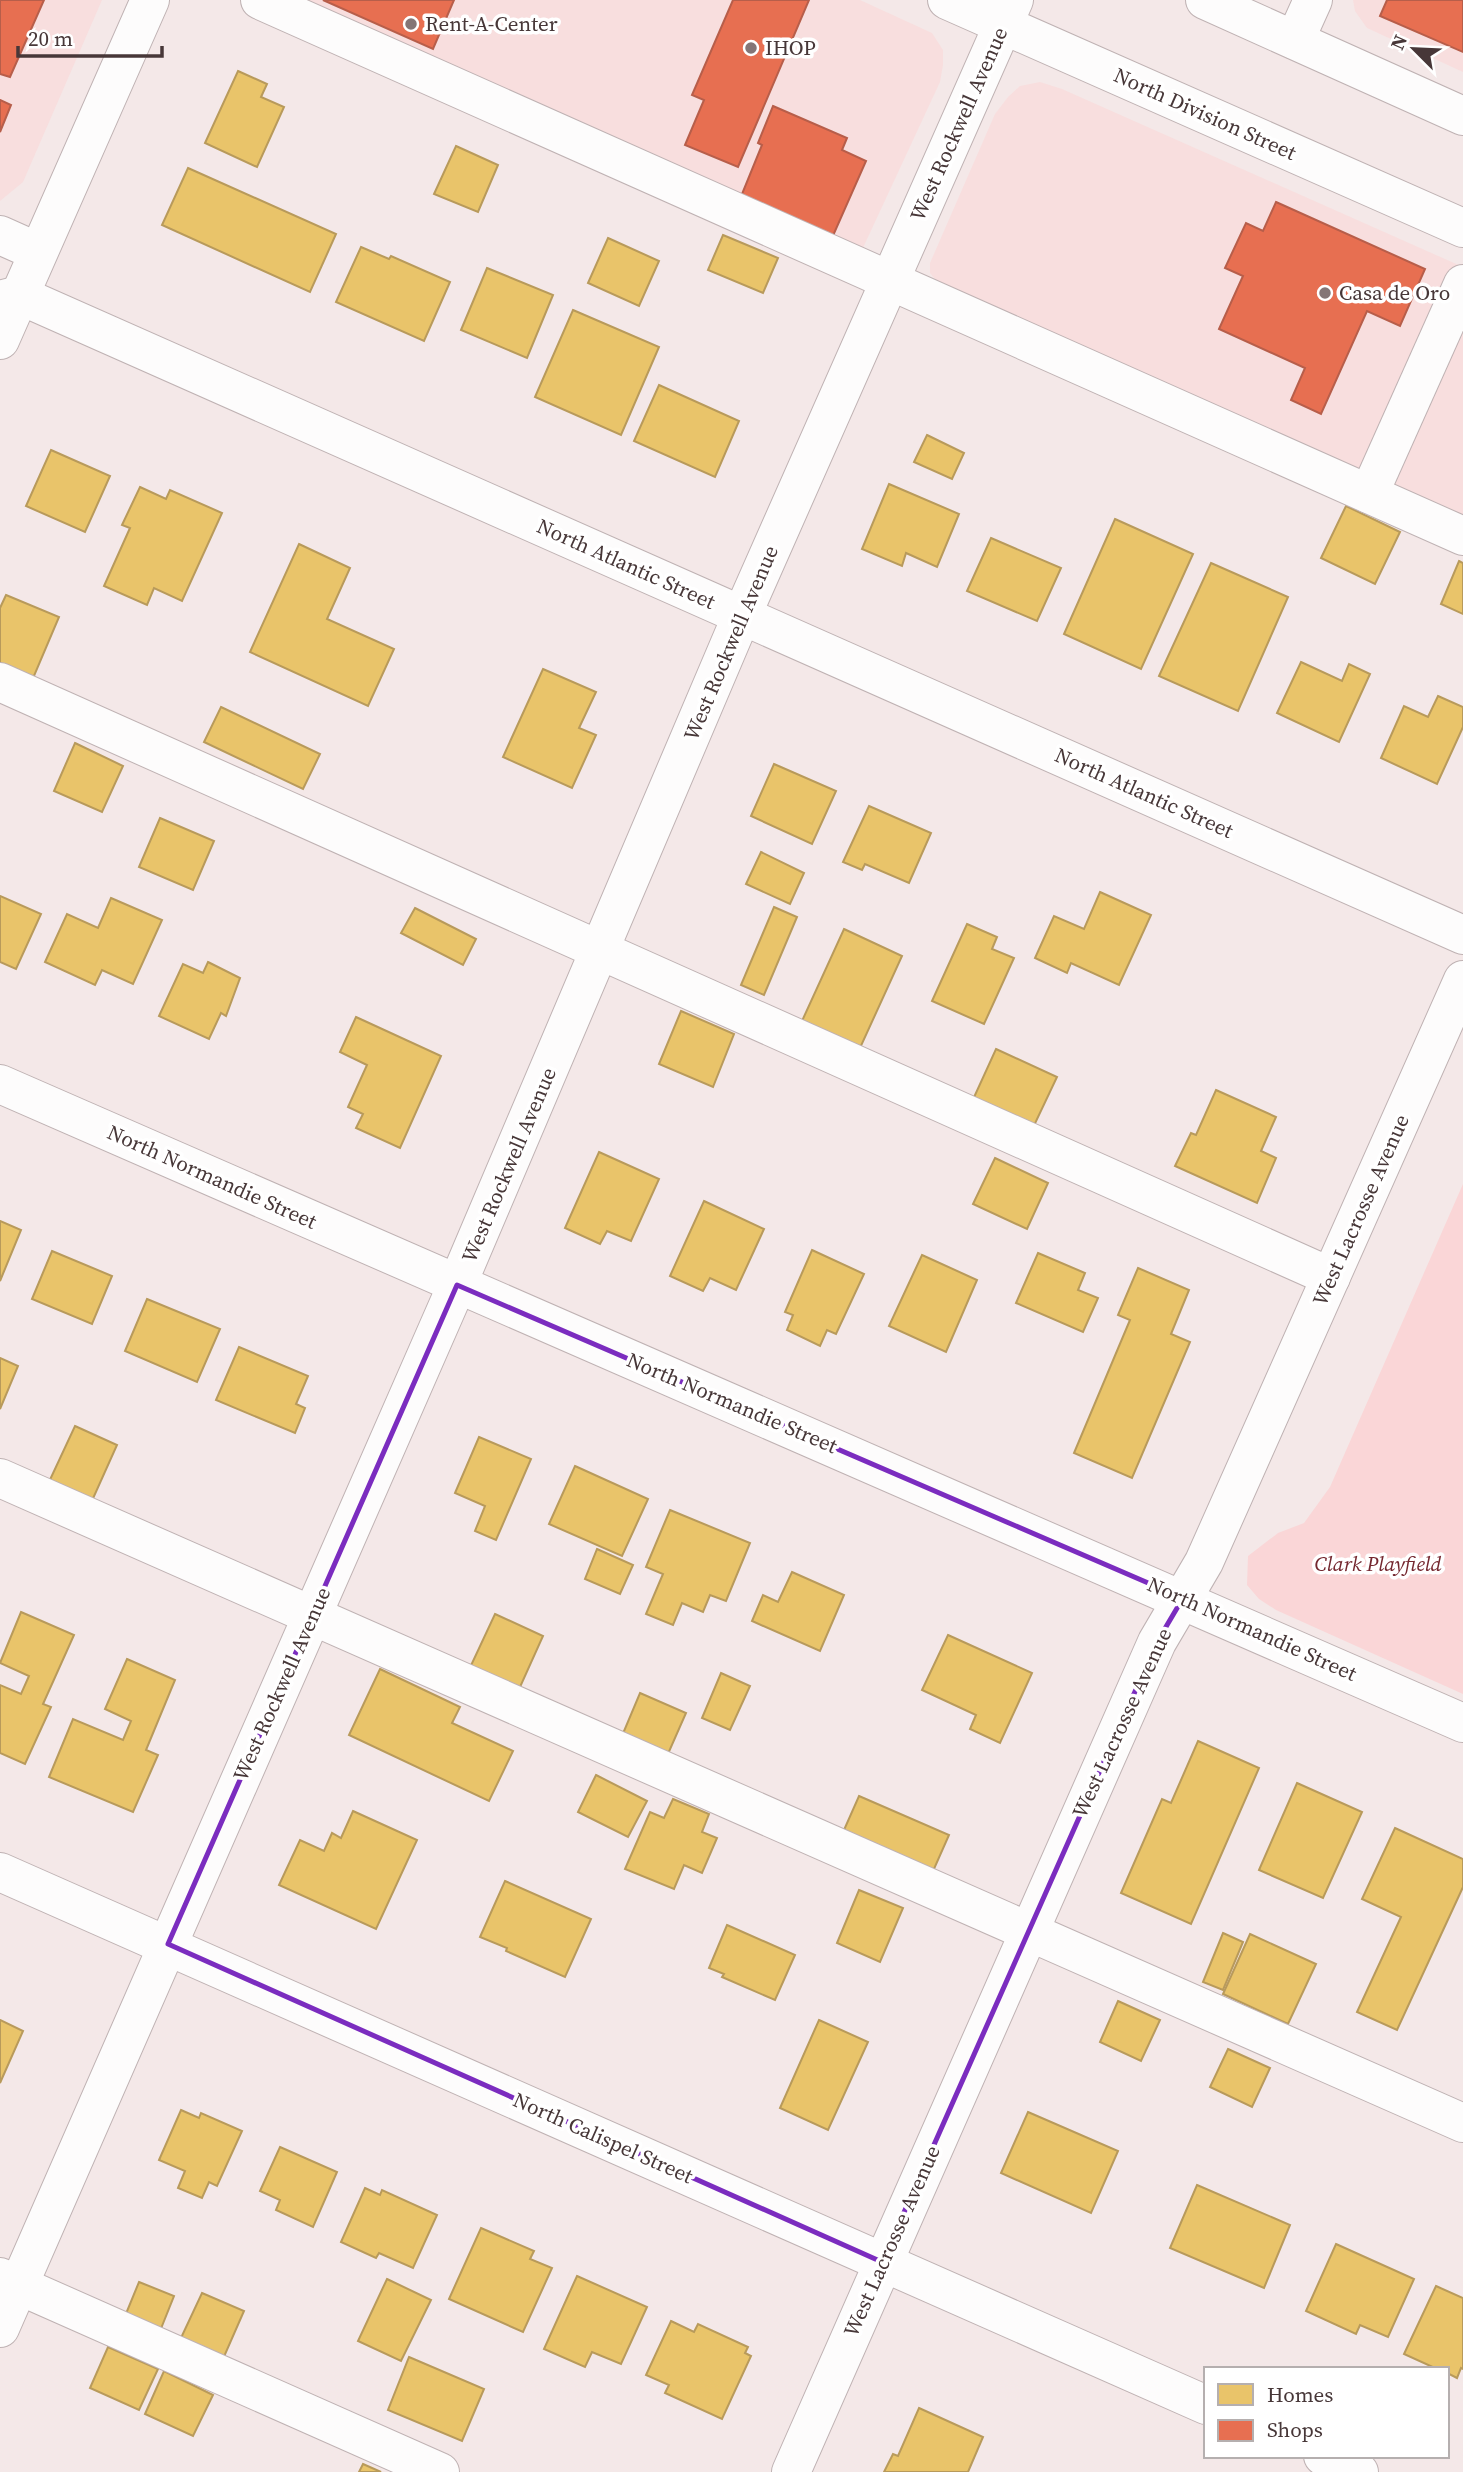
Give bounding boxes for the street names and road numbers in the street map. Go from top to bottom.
street label: West Rockwell Avenue [903,22,1014,225]
street label: North Division Street [1109,60,1301,167]
street label: North Atlantic Street [532,511,720,616]
street label: West Rockwell Avenue [676,541,785,745]
street label: North Atlantic Street [1050,740,1238,845]
street label: West Rockwell Avenue [454,1063,563,1267]
street label: West Lacrosse Avenue [1305,1109,1416,1310]
street label: North Normandie Street [103,1117,322,1236]
street label: North Normandie Street [622,1345,842,1460]
street label: North Normandie Street [1143,1569,1362,1688]
street label: West Rockwell Avenue [226,1582,337,1785]
street label: West Lacrosse Avenue [1065,1623,1178,1823]
street label: North Calispel Street [509,2085,698,2190]
street label: West Lacrosse Avenue [836,2140,947,2341]

